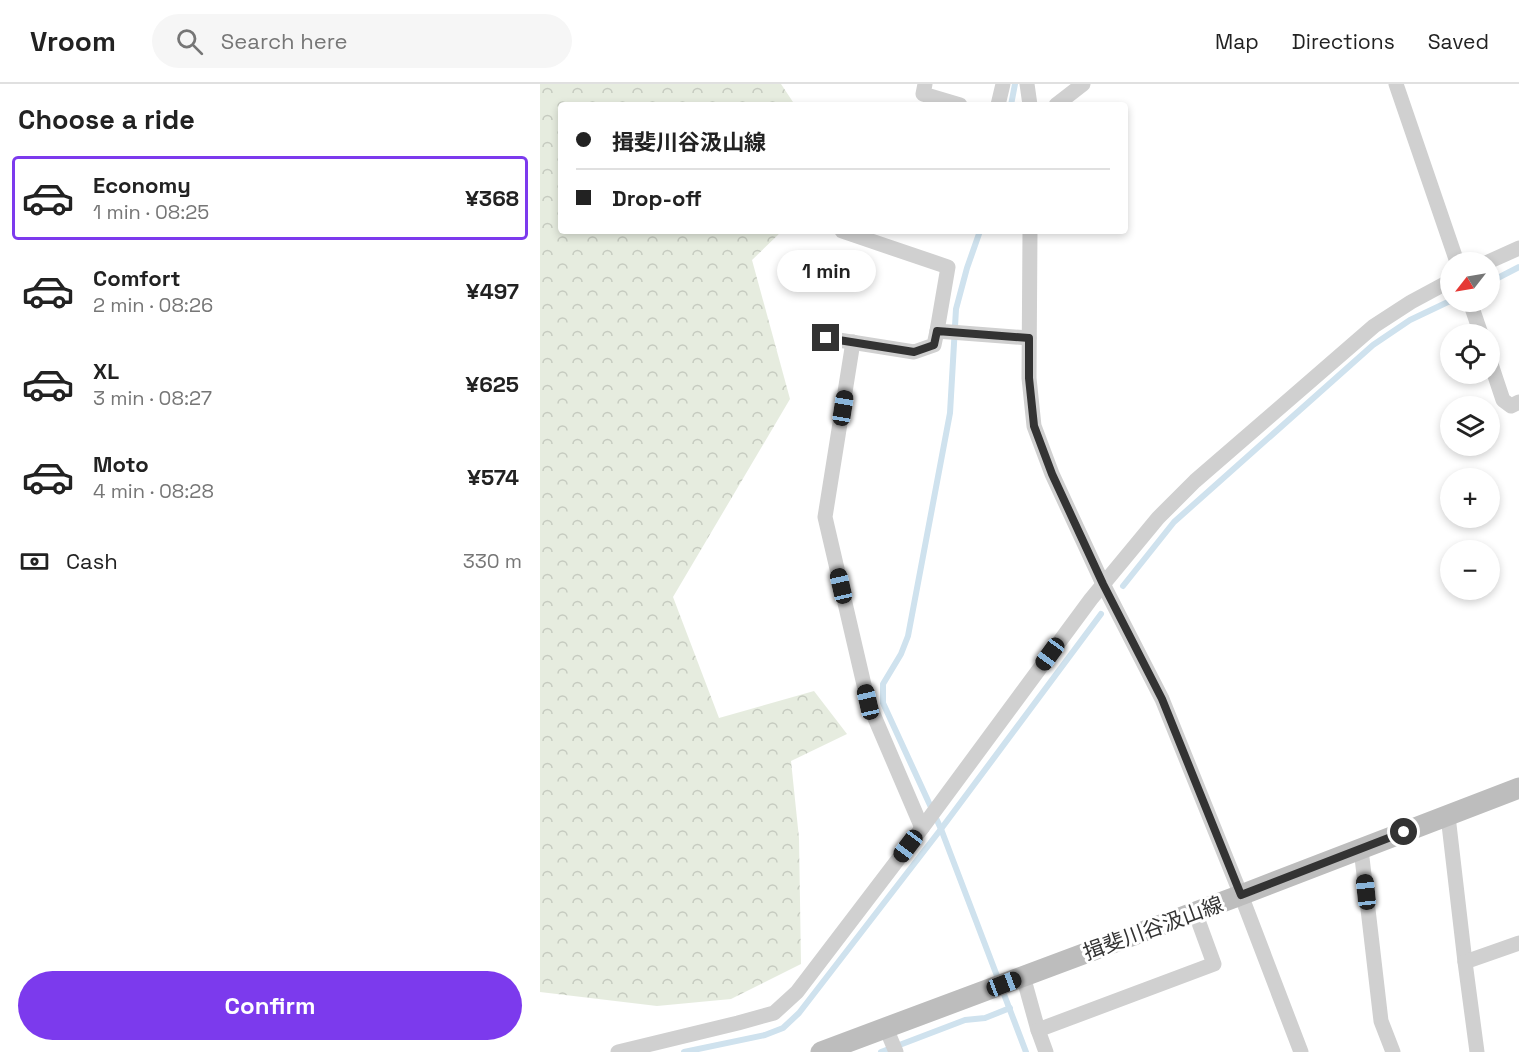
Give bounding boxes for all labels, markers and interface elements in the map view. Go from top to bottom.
search box [152,14,572,68]
text: Vroom [30,23,116,59]
icon: search [173,25,206,58]
text: Search here [221,27,348,55]
text: Map [1215,28,1259,55]
text: Directions [1292,28,1395,55]
text: Saved [1428,28,1489,55]
text: Choose a ride [18,102,195,137]
text: 揖斐川谷汲山線 [612,128,766,156]
icon: car [21,171,75,225]
text: Economy [93,171,191,199]
text: ¥368 [465,184,519,212]
text: Drop-off [612,184,702,212]
text: 1 min · 08:25 [93,199,209,225]
callout: 1 min [776,251,876,293]
north arrow [1440,252,1500,312]
map controls [1440,252,1500,600]
text: 1 min [802,258,851,284]
icon: car [21,264,75,318]
text: Comfort [93,264,181,292]
text: ¥497 [466,277,519,305]
text: 2 min · 08:26 [93,292,213,318]
route end [812,324,839,351]
button: locate [1440,324,1500,384]
icon: car [21,357,75,411]
text: XL [93,357,119,385]
text: ¥625 [466,370,519,398]
text: 3 min · 08:27 [93,385,212,411]
car [831,389,855,427]
button: layers [1440,396,1500,456]
icon: car [21,450,75,504]
text: Moto [93,450,149,478]
text: ¥574 [467,463,519,491]
button: + [1440,468,1500,528]
text: 4 min · 08:28 [93,478,214,504]
button: − [1440,540,1500,600]
icon: cash [18,545,51,578]
text: Cash [66,547,118,575]
text: 330 m [463,548,522,574]
car [828,566,854,606]
car [1032,634,1068,674]
car [855,682,881,722]
route start [1390,818,1417,845]
car [890,826,926,866]
car [1355,873,1377,911]
street label: 揖斐川谷汲山線 [1079,890,1227,966]
car [984,969,1024,999]
button: Confirm [18,971,522,1040]

